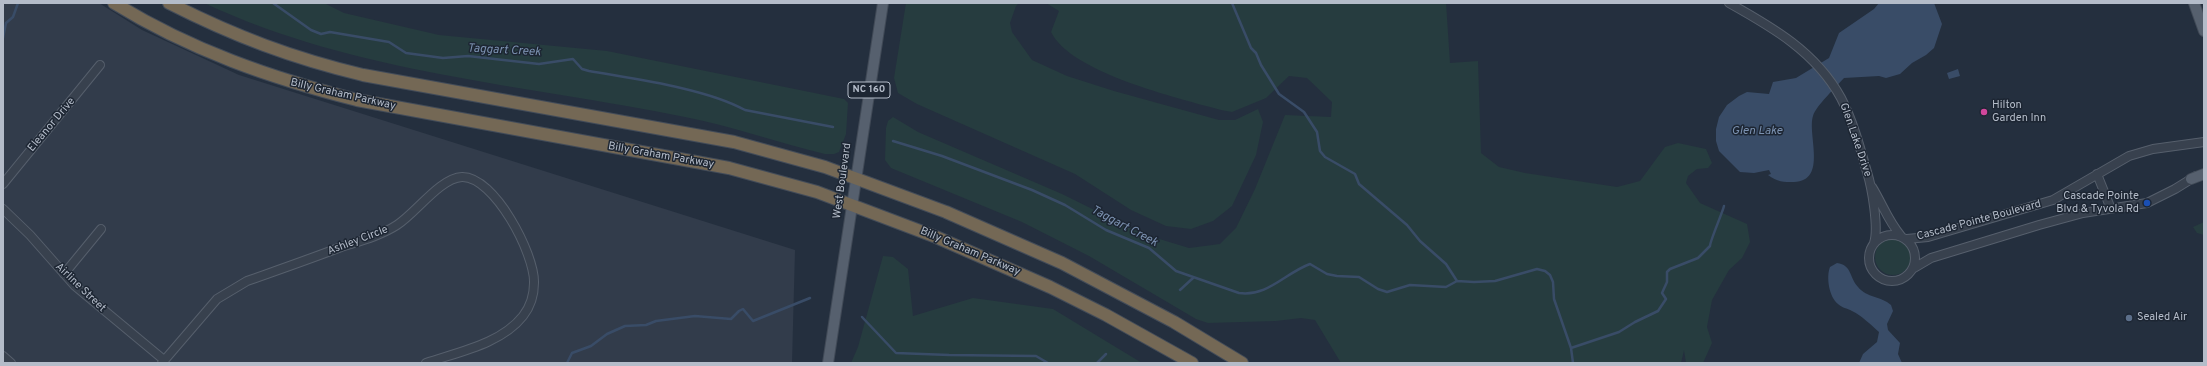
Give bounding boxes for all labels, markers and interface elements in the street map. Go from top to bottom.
water label: Taggart Creek [467,42,541,60]
street label: Billy Graham Parkway [289,76,397,114]
road number: NC 160 [848,82,890,98]
street label: Eleanor Drive [26,95,78,155]
place label: Hilton Garden Inn [1992,99,2046,125]
street label: Glen Lake Drive [1836,101,1874,179]
marker: Hilton Garden Inn [1979,107,1989,117]
water label: Glen Lake [1732,125,1782,139]
street label: Billy Graham Parkway [607,140,715,172]
street label: West Boulevard [831,142,855,220]
place label: Cascade Pointe Blvd & Tyvola Rd [2056,190,2139,216]
street label: Cascade Pointe Boulevard [1915,198,2043,244]
marker: Cascade Pointe Blvd & Tyvola Rd [2142,198,2152,208]
water label: Taggart Creek [1088,203,1160,251]
street label: Ashley Circle [326,223,390,259]
street label: Billy Graham Parkway [918,225,1022,279]
street label: Airline Street [52,261,108,315]
place label: Sealed Air [2137,311,2187,325]
marker: Sealed Air [2124,313,2134,323]

